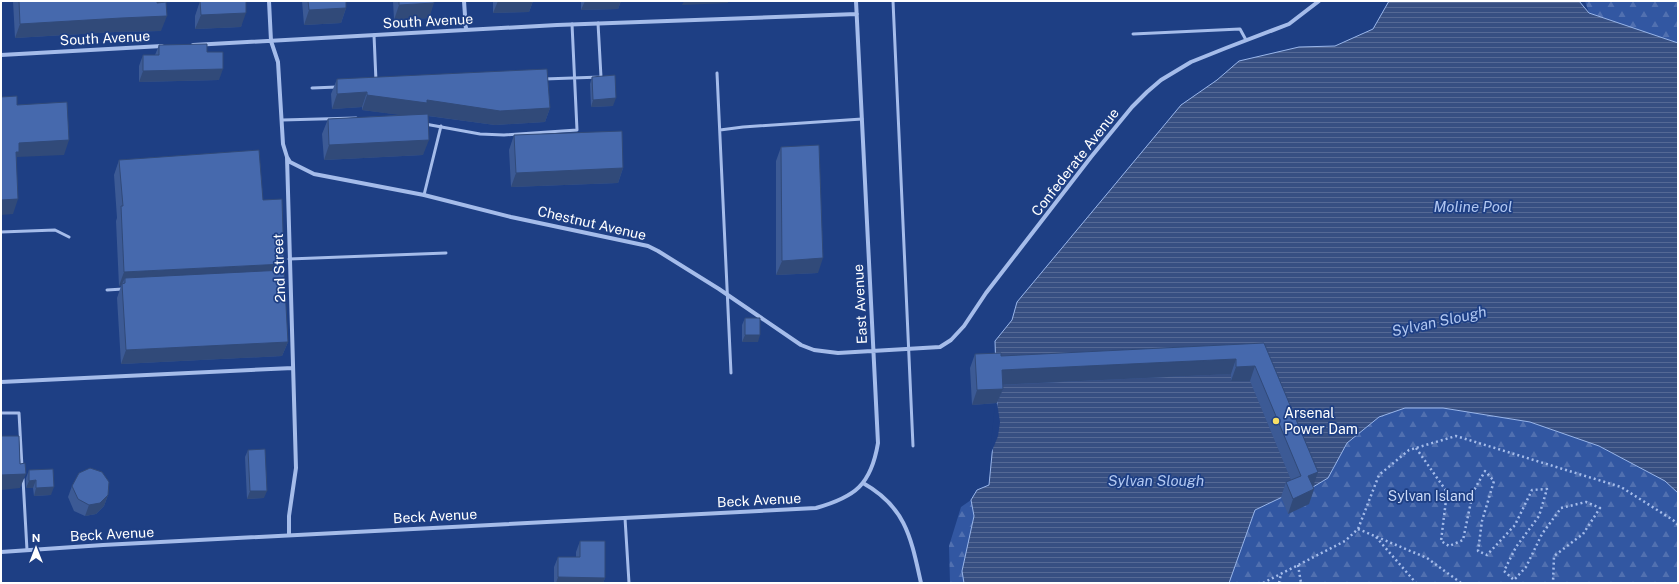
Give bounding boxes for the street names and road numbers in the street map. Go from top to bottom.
street label: South Avenue [382,11,474,31]
street label: South Avenue [59,28,151,48]
street label: Confederate Avenue [1028,105,1122,219]
street label: Chestnut Avenue [536,203,648,243]
street label: 2nd Street [270,233,288,303]
street label: East Avenue [850,264,870,344]
street label: Beck Avenue [717,490,802,510]
street label: Beck Avenue [393,506,478,526]
street label: Beck Avenue [70,524,155,544]

